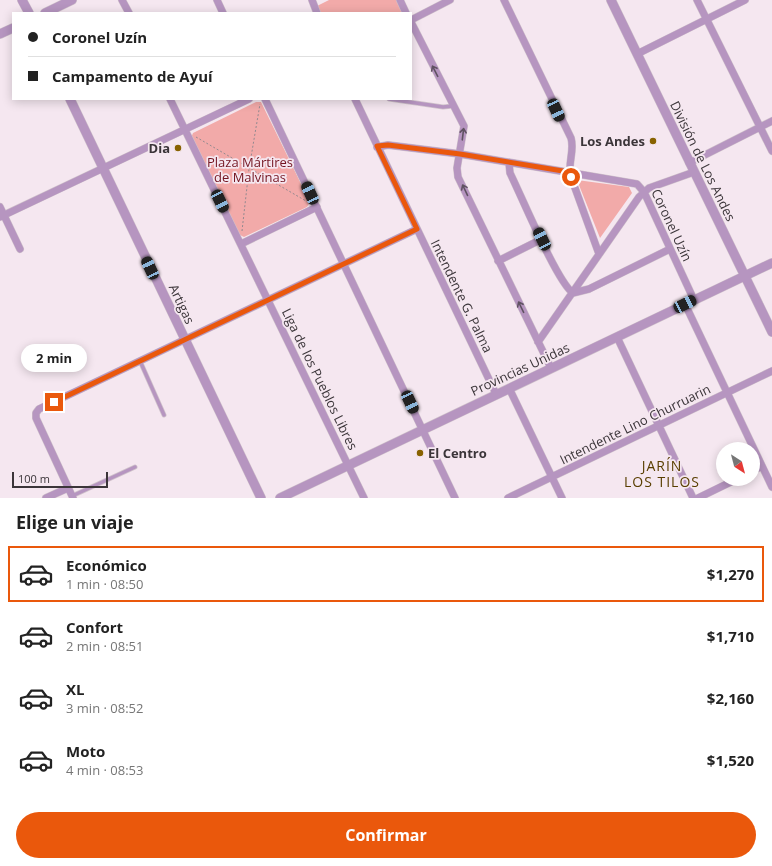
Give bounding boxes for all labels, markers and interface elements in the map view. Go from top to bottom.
text: Coronel Uzín [52,27,147,47]
one-way arrow [431,65,439,77]
text: Campamento de Ayuí [52,66,213,86]
car [545,97,567,123]
street label: División de Los Andes [666,98,740,224]
one-way arrow [459,128,466,141]
place label: Los Andes [580,132,645,150]
marker: Los Andes [648,136,658,146]
place label: Dia [149,139,170,157]
marker: Dia [173,143,183,153]
park label: Plaza Mártires de Malvinas [207,153,293,186]
route start [562,168,580,186]
car [299,180,321,206]
one-way arrow [461,184,468,196]
street label: Coronel Uzín [647,186,697,264]
car [209,188,231,214]
car [531,226,553,252]
street label: Intendente G. Palma [427,236,497,356]
car [139,255,161,281]
street label: Artigas [165,281,199,327]
car [672,293,698,315]
one-way arrow [517,301,524,313]
street label: Liga de los Pueblos Libres [278,305,362,453]
street label: Provincias Unidas [468,338,572,400]
callout: 2 min [21,344,87,372]
text: 2 min [36,349,72,367]
street label: Intendente Lino Churruarin [557,380,713,468]
car [399,389,421,415]
route end [45,393,63,411]
north arrow [716,442,760,486]
map controls [716,442,760,486]
place label: El Centro [428,444,487,462]
marker: El Centro [415,448,425,458]
district label: JARÍN LOS TILOS [624,456,700,491]
scale bar [12,470,108,489]
text: 100 m [18,471,50,486]
text: Elige un viaje [16,510,134,534]
text: Económico [66,555,147,575]
icon: car [18,556,54,592]
text: $1,270 [707,564,754,584]
text: 1 min · 08:50 [66,575,143,593]
text: Confort [66,617,123,637]
icon: car [18,618,54,654]
text: $1,710 [707,626,754,646]
text: 2 min · 08:51 [66,637,143,655]
text: XL [66,679,84,699]
icon: car [18,680,54,716]
text: $2,160 [707,688,754,708]
text: 3 min · 08:52 [66,699,143,717]
text: Moto [66,741,105,761]
icon: car [18,742,54,778]
text: $1,520 [707,750,754,770]
text: 4 min · 08:53 [66,761,143,779]
button: Confirmar [16,812,756,858]

